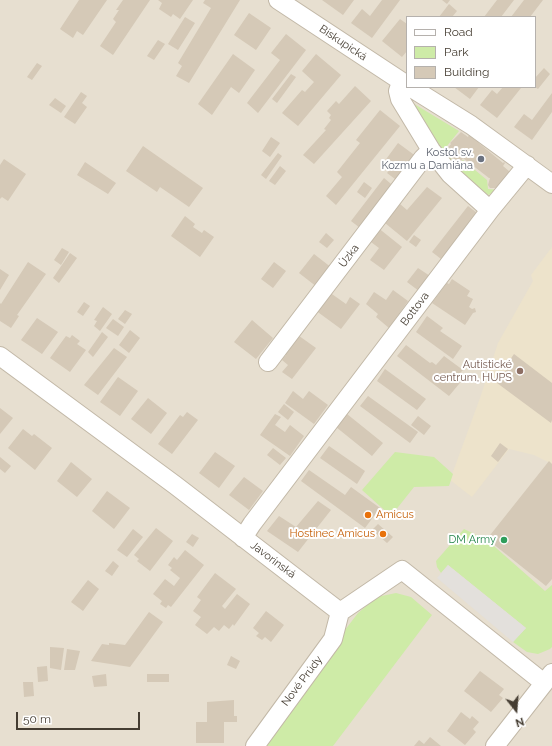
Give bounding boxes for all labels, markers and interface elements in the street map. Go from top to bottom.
legend [406,16,536,88]
street label: Biskupická [317,22,369,64]
text: Road [444,25,473,39]
text: Park [444,45,469,59]
text: Building [444,65,490,79]
place label: Kostol sv. Kozmu a Damiána [381,146,473,172]
marker: Kostol sv. Kozmu a Damiána [476,154,486,164]
street label: Úzka [336,242,362,270]
street label: Bottova [398,289,432,329]
place label: Autistické centrum, HUPS [434,358,512,384]
marker: Autistické centrum, HUPS [515,366,525,376]
place label: Amicus [376,508,414,522]
marker: Amicus [363,510,373,520]
place label: Hostinec Amicus [289,527,375,541]
marker: Hostinec Amicus [378,529,388,539]
place label: DM Army [448,533,496,547]
marker: DM Army [499,535,509,545]
street label: Javorinská [248,539,298,581]
street label: Nové Prúdy [279,653,325,709]
north arrow [496,690,536,730]
scale bar [18,704,142,730]
text: 50 m [23,712,51,726]
text: N [514,715,526,729]

